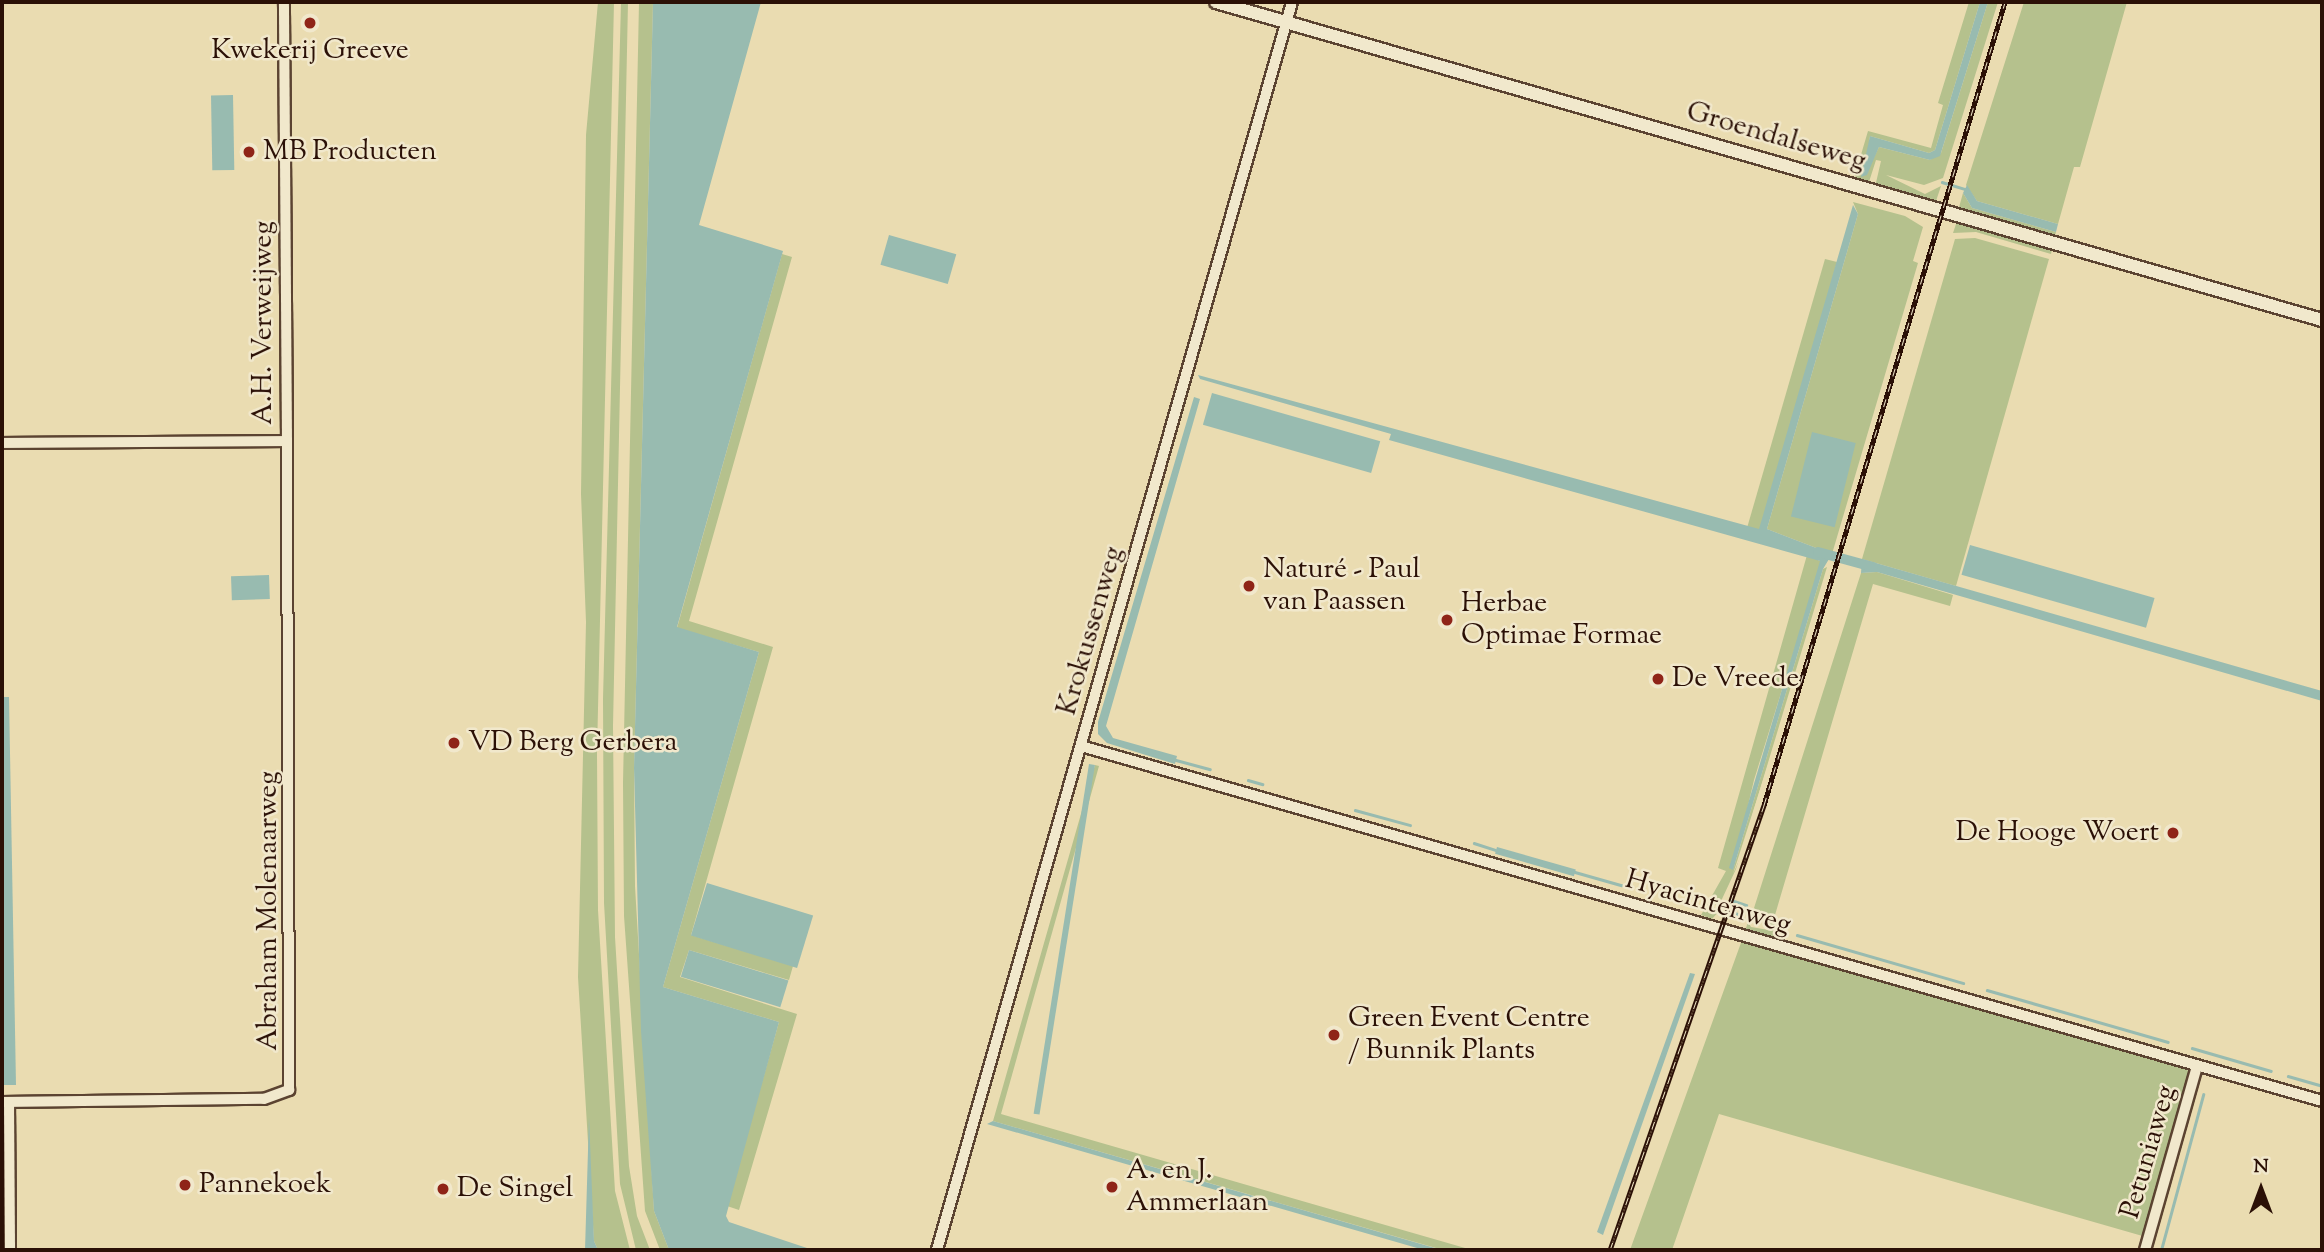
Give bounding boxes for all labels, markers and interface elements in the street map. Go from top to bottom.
marker: Kwekerij Greeve [302,15,318,31]
place label: Kwekerij Greeve [211,34,409,68]
street label: Groendalseweg [1682,95,1870,179]
place label: MB Producten [263,135,437,169]
marker: MB Producten [241,144,257,160]
street label: A.H. Verweijweg [247,221,281,425]
street label: Krokussenweg [1051,543,1131,719]
place label: Naturé - Paul van Paassen [1263,553,1420,619]
marker: Naturé - Paul van Paassen [1241,578,1257,594]
place label: Herbae Optimae Formae [1461,587,1662,653]
marker: Herbae Optimae Formae [1439,612,1455,628]
place label: De Vreede [1672,662,1799,696]
marker: De Vreede [1650,671,1666,687]
place label: VD Berg Gerbera [468,726,677,760]
marker: VD Berg Gerbera [446,735,462,751]
street label: Abraham Molenaarweg [252,771,286,1051]
place label: De Hooge Woert [1956,816,2159,850]
marker: De Hooge Woert [2165,825,2181,841]
street label: Hyacintenweg [1621,863,1795,943]
place label: Green Event Centre / Bunnik Plants [1348,1002,1590,1068]
marker: Green Event Centre / Bunnik Plants [1326,1027,1342,1043]
street label: Petuniaweg [2114,1081,2184,1223]
place label: A. en J. Ammerlaan [1126,1154,1268,1220]
north arrow [2226,1154,2296,1224]
text: N [2253,1154,2269,1181]
place label: Pannekoek [199,1168,331,1202]
place label: De Singel [457,1172,573,1206]
marker: Pannekoek [177,1177,193,1193]
marker: A. en J. Ammerlaan [1104,1179,1120,1195]
marker: De Singel [435,1181,451,1197]

